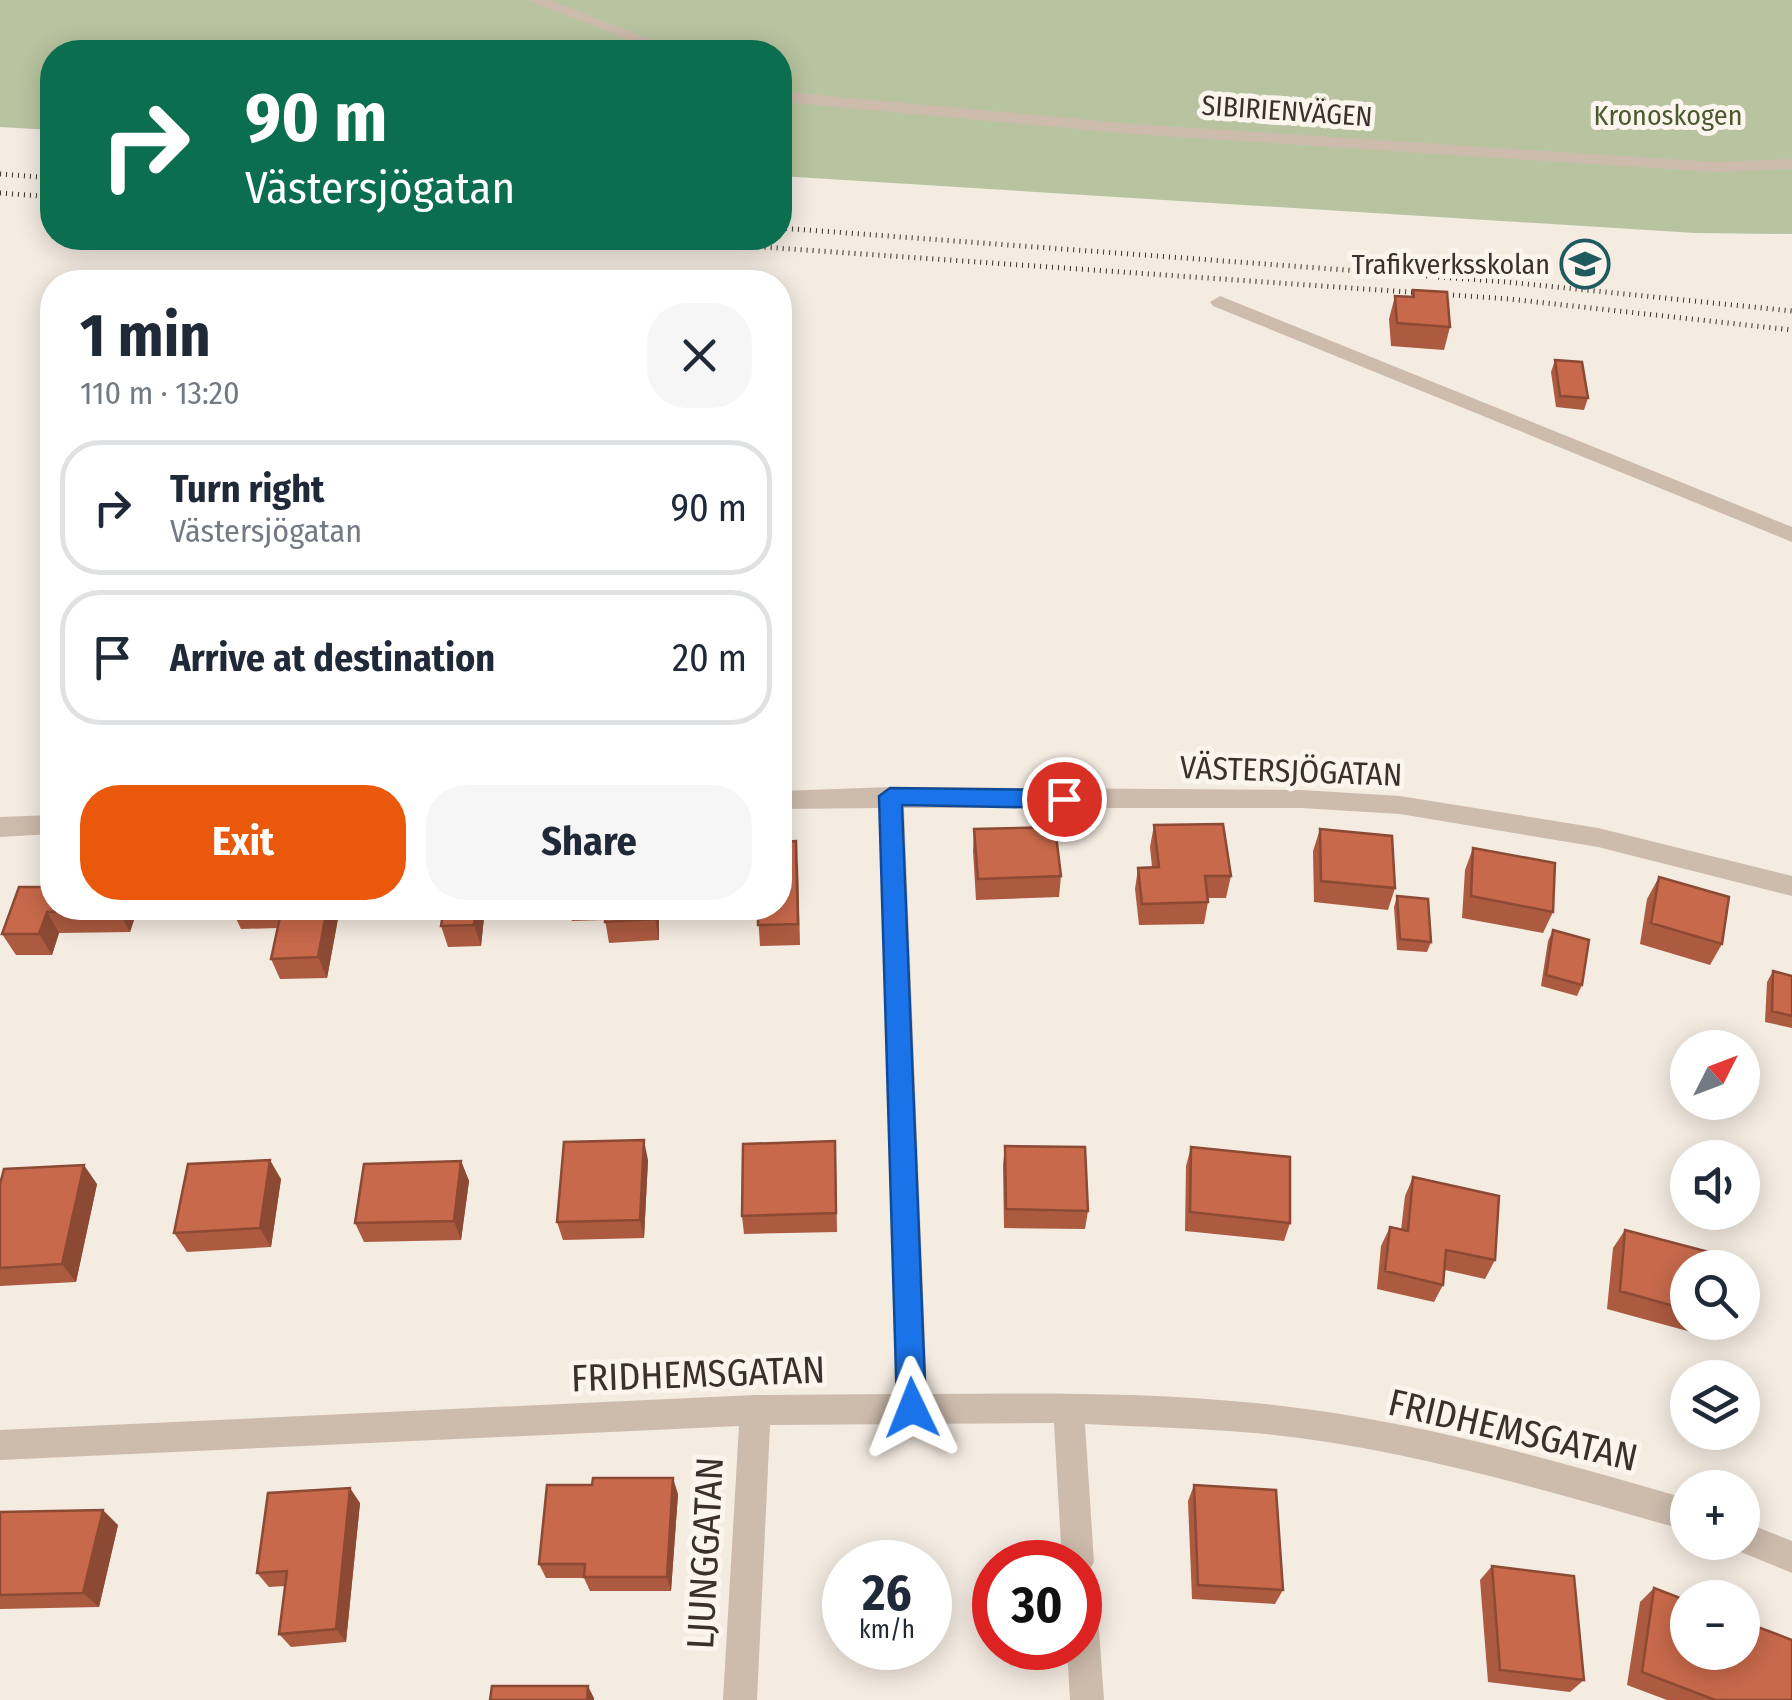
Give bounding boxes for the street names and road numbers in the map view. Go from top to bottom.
street label: SIBIRIENVÄGEN [1201,89,1373,133]
street label: VÄSTERSJÖGATAN [1179,748,1403,794]
street label: FRIDHEMSGATAN [570,1347,826,1401]
street label: FRIDHEMSGATAN [1384,1379,1642,1481]
street label: LJUNGGATAN [677,1456,733,1650]

